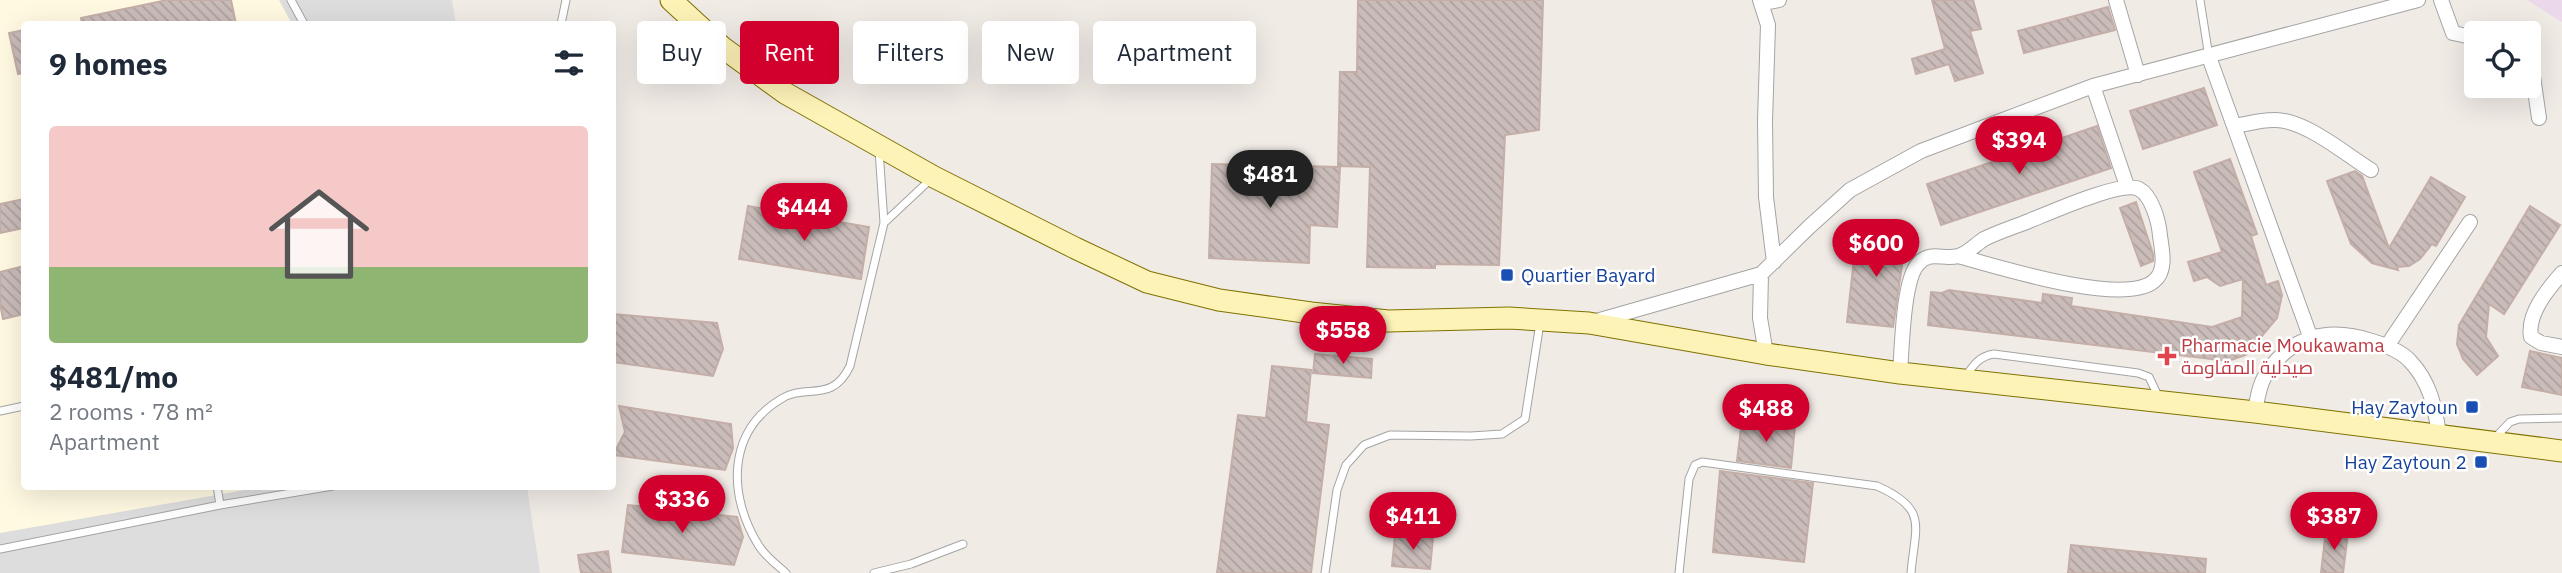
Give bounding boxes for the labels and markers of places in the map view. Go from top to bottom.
pin: $394 [1978,116,2060,176]
pin: $481 [1229,150,1311,210]
pin: $444 [763,184,845,243]
pin: $600 [1835,219,1917,279]
place label: Quartier Bayard [1521,263,1655,287]
marker: Quartier Bayard [1499,267,1515,283]
pin: $558 [1302,306,1384,366]
place label: Pharmacie Moukawama صيدلية المقاومة [2181,333,2385,379]
marker: Pharmacie Moukawama صيدلية المقاومة [2159,348,2175,364]
pin: $488 [1725,384,1807,444]
place label: Hay Zaytoun [2351,395,2458,419]
marker: Hay Zaytoun [2464,399,2480,415]
place label: Hay Zaytoun 2 [2344,450,2467,474]
marker: Hay Zaytoun 2 [2473,454,2489,470]
pin: $336 [641,476,723,535]
pin: $411 [1372,492,1454,552]
pin: $387 [2293,492,2375,552]

